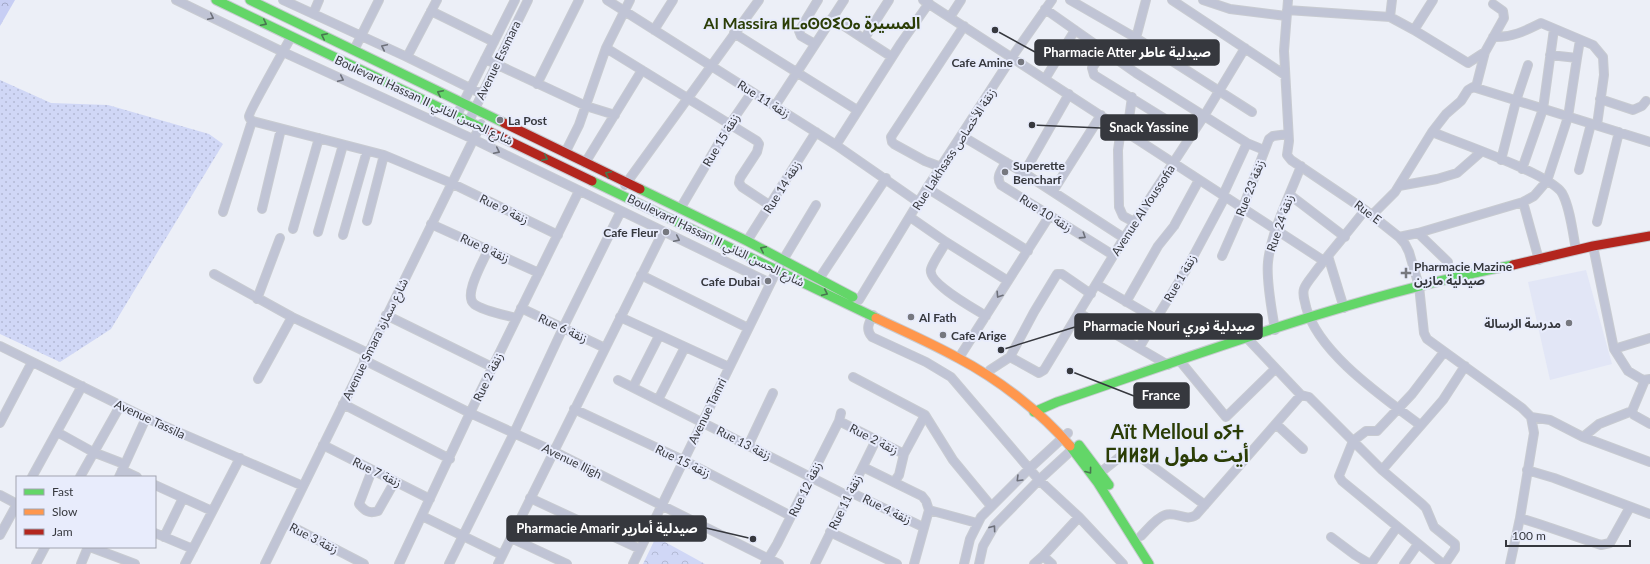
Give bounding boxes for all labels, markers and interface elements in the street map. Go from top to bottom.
one-way arrow [207,12,214,20]
district label: Al Massira ⵍⵎⴰⵙⵙⵉⵔⴰ المسيرة [703,13,920,33]
one-way arrow [259,18,267,26]
street label: Avenue Essmara [472,18,524,102]
one-way arrow [320,33,328,41]
callout: Pharmacie Atter صيدلية عاطر [1035,40,1219,65]
one-way arrow [380,44,388,52]
text: Pharmacie Atter صيدلية عاطر [1043,44,1211,60]
street label: Boulevard Hassan II شارع الحسن الثاني [331,52,516,151]
place label: Cafe Amine [951,55,1014,70]
marker: Cafe Amine [1016,57,1026,67]
one-way arrow [337,74,345,82]
street label: Rue 11 زنقة [735,77,793,121]
street label: Rue Lakhsass زنقة الأخصاص [909,85,999,213]
one-way arrow [437,90,445,98]
street label: Rue 15 زنقة [699,111,743,169]
place label: La Post [508,113,548,128]
marker: La Post [495,115,505,125]
callout: Snack Yassine [1101,115,1197,140]
text: Snack Yassine [1109,119,1189,135]
one-way arrow [493,146,501,154]
one-way arrow [541,153,548,161]
street label: Rue 14 زنقة [760,158,804,216]
place label: Superette Bencharf [1013,158,1066,187]
street label: Rue 23 زنقة [1232,158,1268,218]
street label: Avenue Al Youssofia [1108,162,1178,258]
marker: Superette Bencharf [1000,167,1010,177]
one-way arrow [604,171,612,179]
street label: Boulevard Hassan II شارع الحسن الثاني [624,190,807,292]
street label: Rue 9 زنقة [477,191,531,227]
street label: Rue 10 زنقة [1017,191,1075,235]
street label: Rue 24 زنقة [1263,192,1297,254]
street label: Rue E [1351,197,1385,227]
place label: Cafe Fleur [603,225,659,240]
marker: Cafe Fleur [661,227,671,237]
street label: Rue 8 زنقة [458,230,512,266]
one-way arrow [1079,231,1086,239]
one-way arrow [673,234,680,242]
one-way arrow [759,246,767,254]
street label: Rue 1 زنقة [1160,252,1200,304]
place label: Pharmacie Mazine صيدلية مازين [1414,259,1513,288]
marker: Pharmacie Mazine صيدلية مازين [1401,268,1411,278]
place label: Cafe Dubai [701,274,760,289]
street label: Avenue Smara شارع سمارة [339,276,413,403]
marker: Cafe Dubai [763,276,773,286]
one-way arrow [821,288,828,296]
one-way arrow [996,291,1004,298]
street label: Rue 6 زنقة [536,310,590,346]
place label: Al Fath [918,310,957,325]
marker: Al Fath [906,312,916,322]
callout: Pharmacie Nouri صيدلية نوري [1075,314,1262,339]
place label: مدرسة الرسالة [1484,316,1561,331]
text: Pharmacie Nouri صيدلية نوري [1083,318,1255,337]
marker: مدرسة الرسالة [1564,318,1574,328]
place label: Cafe Arige [951,328,1007,343]
marker: Cafe Arige [938,330,948,340]
street label: Rue 2 زنقة [470,350,506,404]
street label: Avenue Tamri [685,376,729,446]
callout: France [1134,383,1189,408]
text: France [1142,387,1180,403]
street label: Avenue Tassila [112,396,188,442]
district label: Aït Melloul ⴰⵢⵜ ⵎⵍⵍⵓⵍ أيت ملول [1105,419,1249,467]
street label: Rue 2 زنقة [847,420,901,458]
street label: Rue 13 زنقة [714,423,774,463]
street label: Avenue Iligh [540,440,604,482]
street label: Rue 15 زنقة [653,441,713,481]
street label: Rue 7 زنقة [350,454,404,490]
street label: Rue 12 زنقة [785,459,825,519]
one-way arrow [1084,467,1091,474]
street label: Rue 11 زنقة [825,472,865,532]
one-way arrow [1016,474,1024,481]
legend [16,476,156,548]
text: Fast [52,484,74,499]
street label: Rue 4 زنقة [860,491,914,527]
text: Slow [52,504,78,519]
callout: Pharmacie Amarir صيدلية أمارير [507,516,706,541]
street label: Rue 3 زنقة [287,519,341,557]
text: Pharmacie Amarir صيدلية أمارير [516,520,698,536]
scale bar [1506,522,1630,548]
text: Jam [52,524,73,539]
one-way arrow [988,526,995,533]
text: 100 m [1512,528,1546,543]

